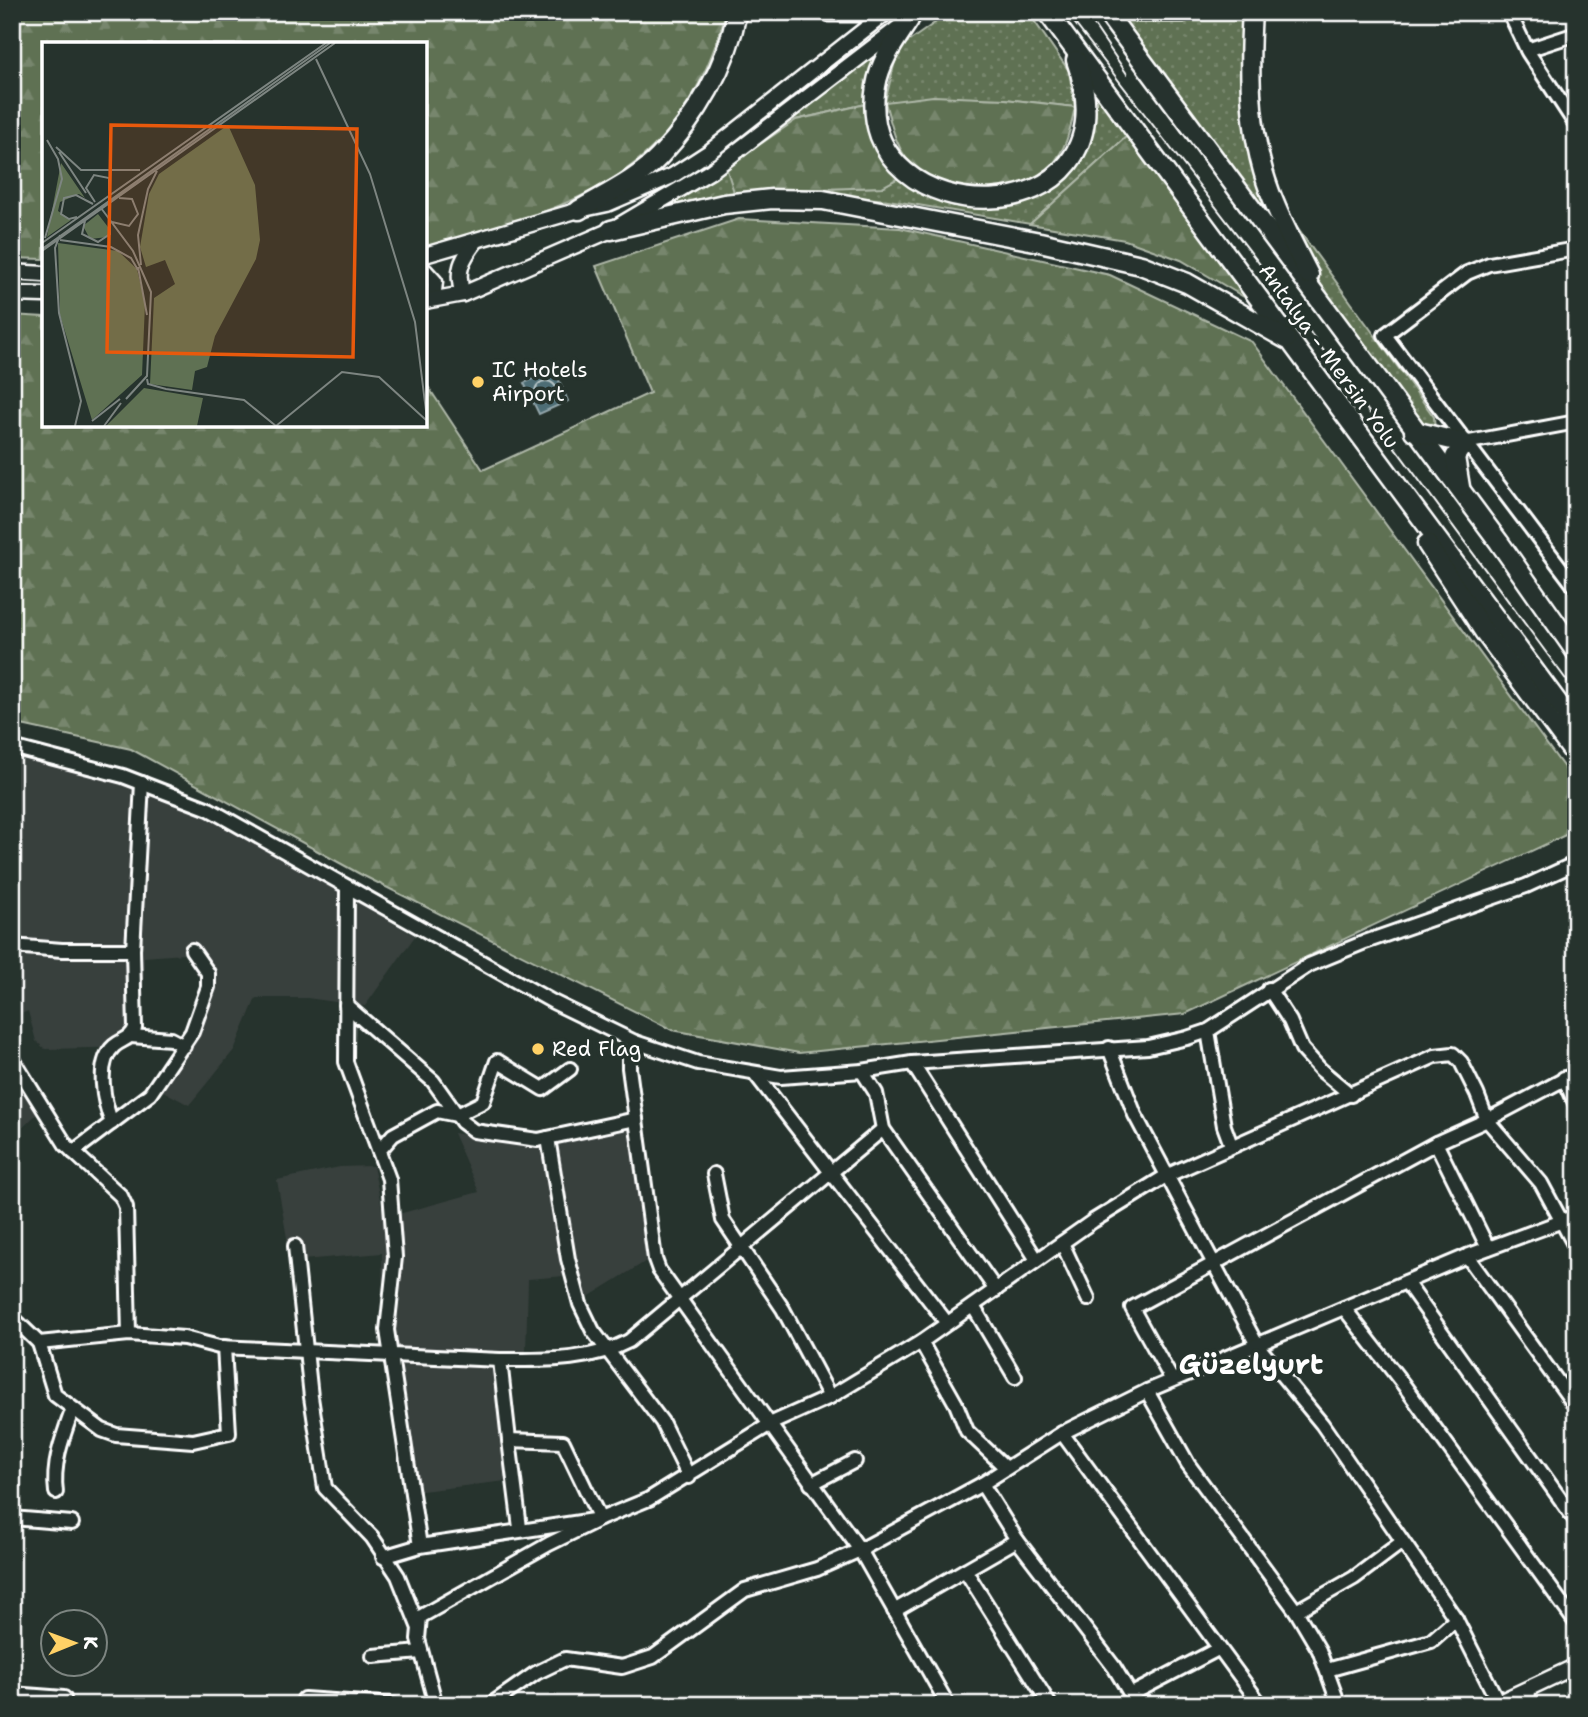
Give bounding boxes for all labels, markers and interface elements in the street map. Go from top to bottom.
inset map [42,42,427,427]
street label: Antalya - Mersin Yolu [1252,258,1406,454]
place label: IC Hotels Airport [492,356,588,408]
marker: IC Hotels Airport [470,374,486,390]
place label: Red Flag [552,1035,641,1063]
marker: Red Flag [530,1041,546,1057]
district label: Güzelyurt [1179,1345,1323,1383]
north arrow [38,1608,108,1678]
text: K [78,1636,103,1649]

